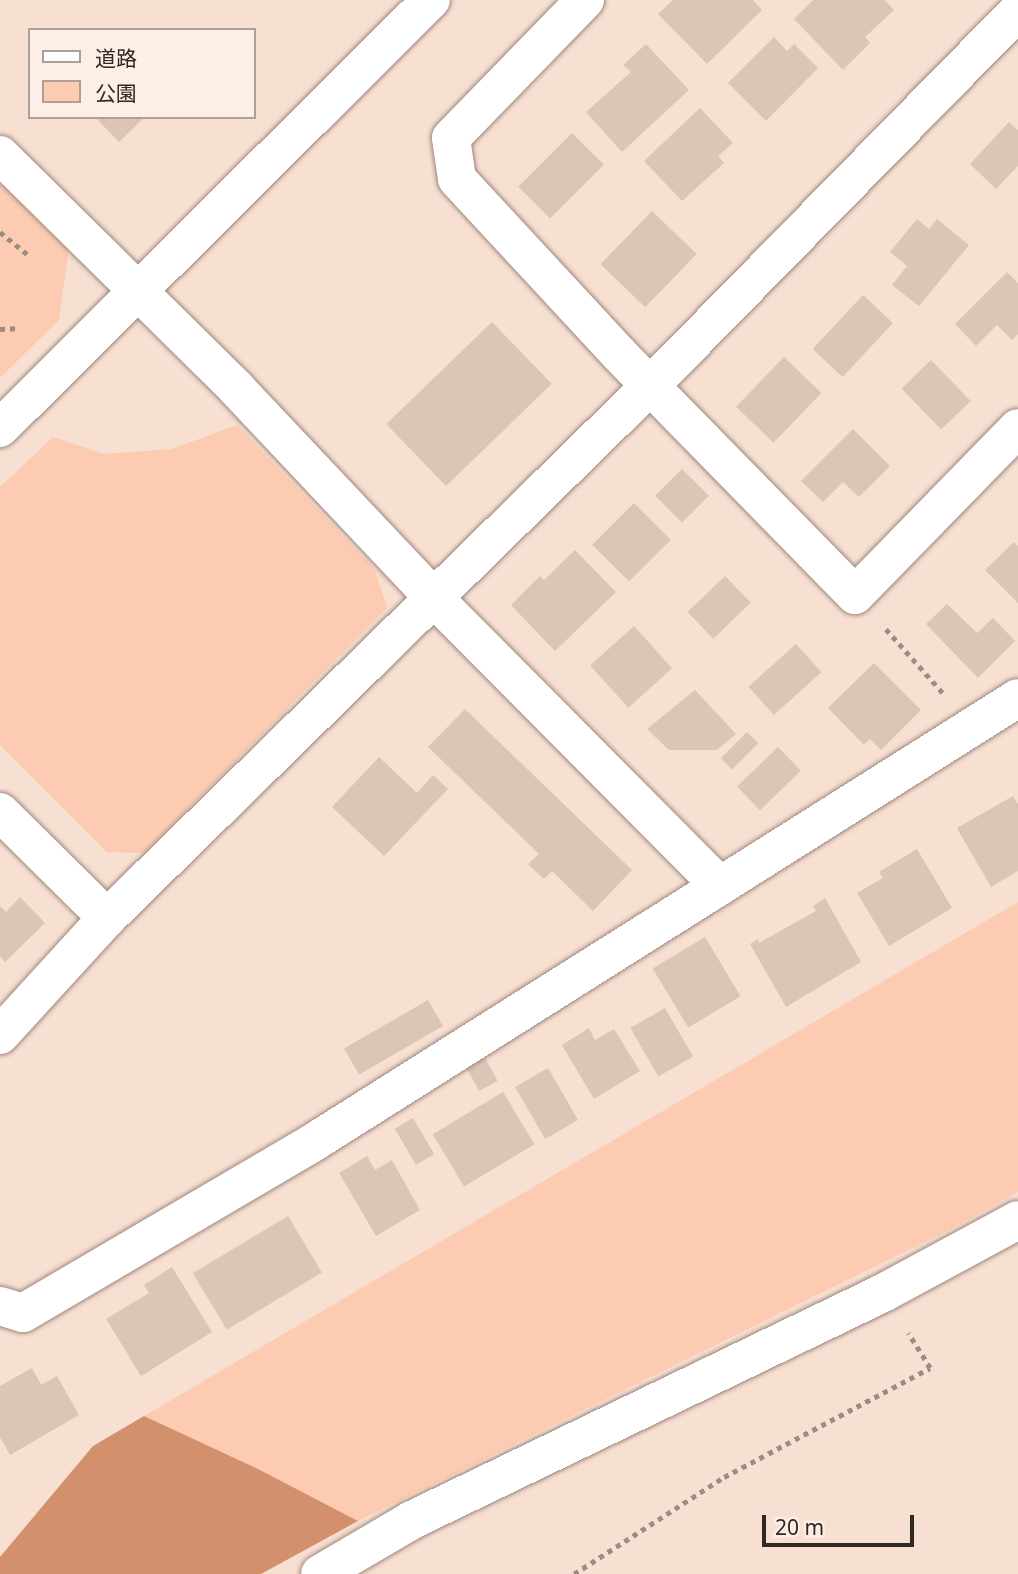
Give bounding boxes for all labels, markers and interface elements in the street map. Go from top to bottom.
legend [28,28,256,119]
text: 道路 [95,44,137,72]
text: 公園 [95,79,137,107]
scale bar [766,1500,918,1544]
text: 20 m [775,1513,824,1541]

